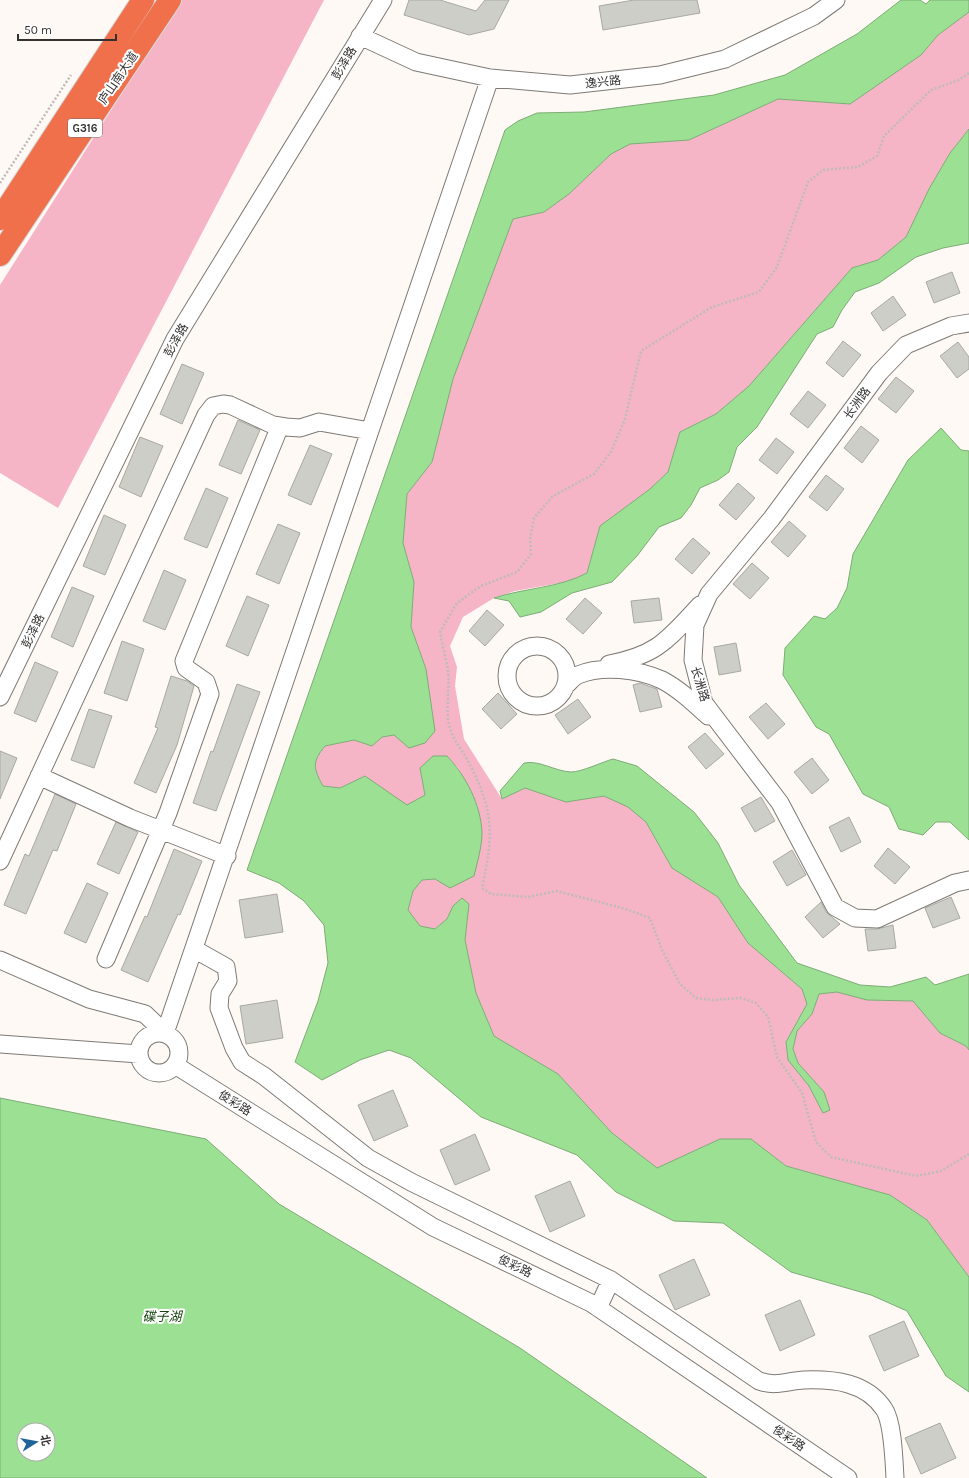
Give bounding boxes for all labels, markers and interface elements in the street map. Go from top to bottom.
scale bar [18,16,116,42]
text: 50 m [24,23,52,37]
street label: 彭泽路 [329,44,359,82]
street label: 庐山南大道 [95,49,141,107]
street label: 逸兴路 [584,73,622,91]
road number: G316 [68,119,102,137]
street label: 彭泽路 [161,321,191,359]
street label: 长洲路 [841,384,873,422]
street label: 彭泽路 [19,612,47,650]
street label: 长洲路 [688,665,712,703]
street label: 俊彩路 [216,1088,254,1118]
street label: 俊彩路 [496,1252,534,1280]
water label: 碟子湖 [142,1309,183,1324]
north arrow [16,1422,56,1462]
street label: 俊彩路 [770,1422,808,1454]
text: 北 [38,1434,53,1447]

